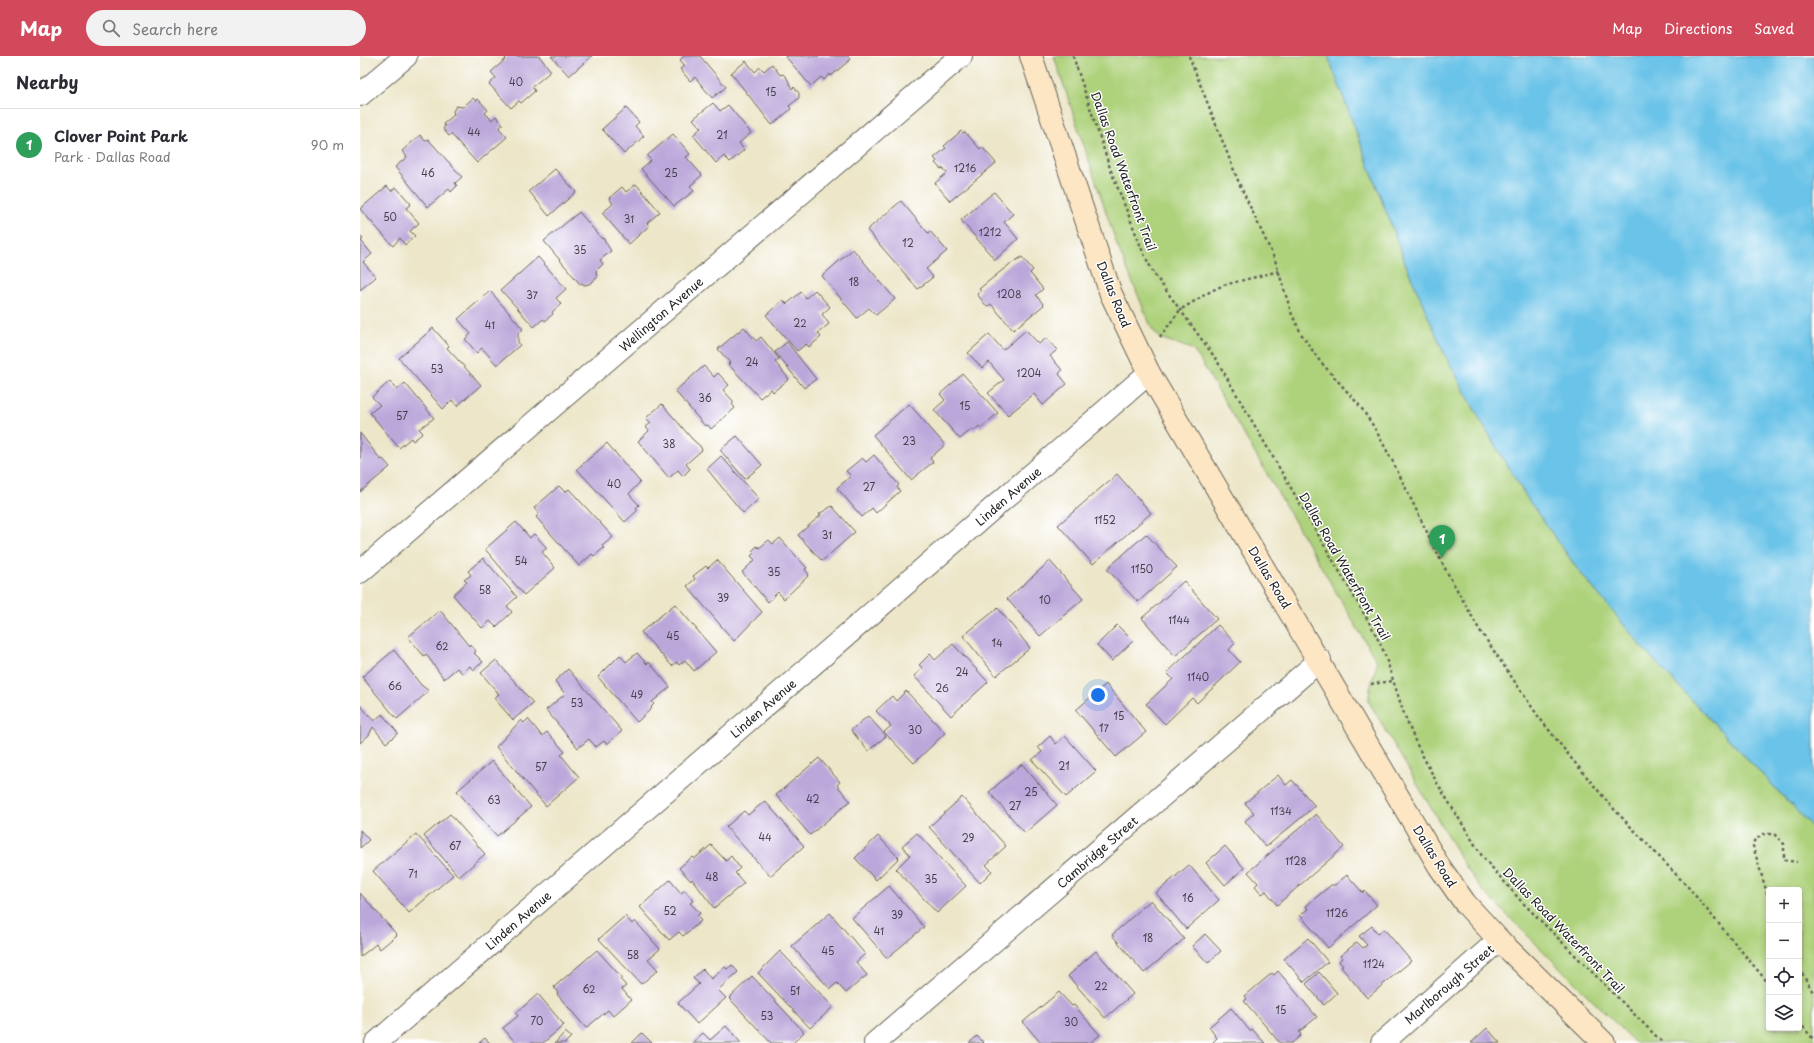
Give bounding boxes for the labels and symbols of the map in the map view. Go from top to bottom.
house number: 40 [509,74,523,89]
house number: 15 [766,84,776,99]
street label: Dallas Road Waterfront Trail [1087,89,1161,253]
house number: 44 [467,124,481,139]
house number: 21 [716,127,728,142]
house number: 1216 [954,160,976,175]
house number: 46 [421,165,435,180]
house number: 25 [664,165,678,180]
house number: 50 [383,209,397,224]
house number: 31 [624,211,634,226]
house number: 1212 [979,224,1001,239]
house number: 12 [902,235,914,250]
house number: 35 [574,242,586,257]
street label: Dallas Road [1092,258,1136,330]
street label: Wellington Avenue [615,272,707,355]
house number: 18 [849,274,859,289]
house number: 1208 [997,286,1021,301]
house number: 37 [526,287,539,302]
house number: 22 [793,315,807,330]
house number: 41 [485,317,495,332]
house number: 24 [745,354,759,369]
house number: 53 [431,361,443,376]
house number: 1204 [1017,365,1042,380]
house number: 36 [698,390,712,405]
house number: 15 [960,398,970,413]
house number: 57 [396,408,408,423]
house number: 23 [902,433,916,448]
house number: 38 [663,436,675,451]
street label: Linden Avenue [971,462,1045,530]
house number: 40 [607,476,621,491]
house number: 27 [863,479,876,494]
street label: Dallas Road Waterfront Trail [1295,488,1395,644]
house number: 1152 [1094,512,1116,527]
pin: 1 [1429,525,1455,558]
house number: 31 [822,527,832,542]
street label: Dallas Road [1244,542,1296,612]
house number: 54 [514,553,528,568]
house number: 1150 [1131,561,1153,576]
house number: 35 [768,564,780,579]
house number: 58 [479,582,491,597]
house number: 39 [717,590,729,605]
house number: 10 [1039,592,1051,607]
house number: 1144 [1168,612,1190,627]
house number: 45 [667,628,679,643]
house number: 14 [991,635,1003,650]
house number: 62 [435,638,449,653]
house number: 24 [955,664,969,679]
house number: 1140 [1187,669,1209,684]
street label: Linden Avenue [726,674,800,742]
house number: 66 [388,678,402,693]
house number: 26 [935,680,949,695]
your location [1088,685,1108,705]
house number: 49 [631,687,643,702]
house number: 53 [571,695,583,710]
house number: 15 [1114,708,1124,723]
house number: 17 [1099,720,1110,735]
house number: 30 [908,722,922,737]
house number: 21 [1058,758,1070,773]
house number: 57 [535,759,547,774]
house number: 25 [1024,784,1038,799]
house number: 42 [806,791,820,806]
house number: 63 [487,792,501,807]
house number: 27 [1009,798,1022,813]
house number: 1134 [1270,803,1292,818]
street label: Cambridge Street [1053,812,1142,892]
street label: Dallas Road [1409,821,1461,891]
house number: 44 [758,829,772,844]
house number: 29 [962,830,975,845]
house number: 67 [449,838,461,853]
house number: 1128 [1285,853,1307,868]
street label: Dallas Road Waterfront Trail [1499,863,1629,997]
house number: 71 [408,866,418,881]
house number: 48 [706,869,718,884]
house number: 35 [925,871,937,886]
street label: Linden Avenue [481,886,555,954]
house number: 16 [1182,890,1194,905]
house number: 52 [663,903,677,918]
house number: 1126 [1326,905,1348,920]
house number: 39 [891,907,903,922]
house number: 41 [874,923,884,938]
house number: 18 [1143,930,1153,945]
street label: Marlborough Street [1400,940,1498,1028]
house number: 45 [822,943,834,958]
house number: 58 [627,947,639,962]
house number: 1124 [1363,956,1385,971]
house number: 22 [1094,978,1108,993]
house number: 62 [582,981,596,996]
house number: 51 [790,983,800,998]
house number: 15 [1276,1002,1286,1017]
house number: 53 [761,1008,773,1023]
house number: 70 [531,1013,543,1028]
house number: 30 [1064,1014,1078,1029]

